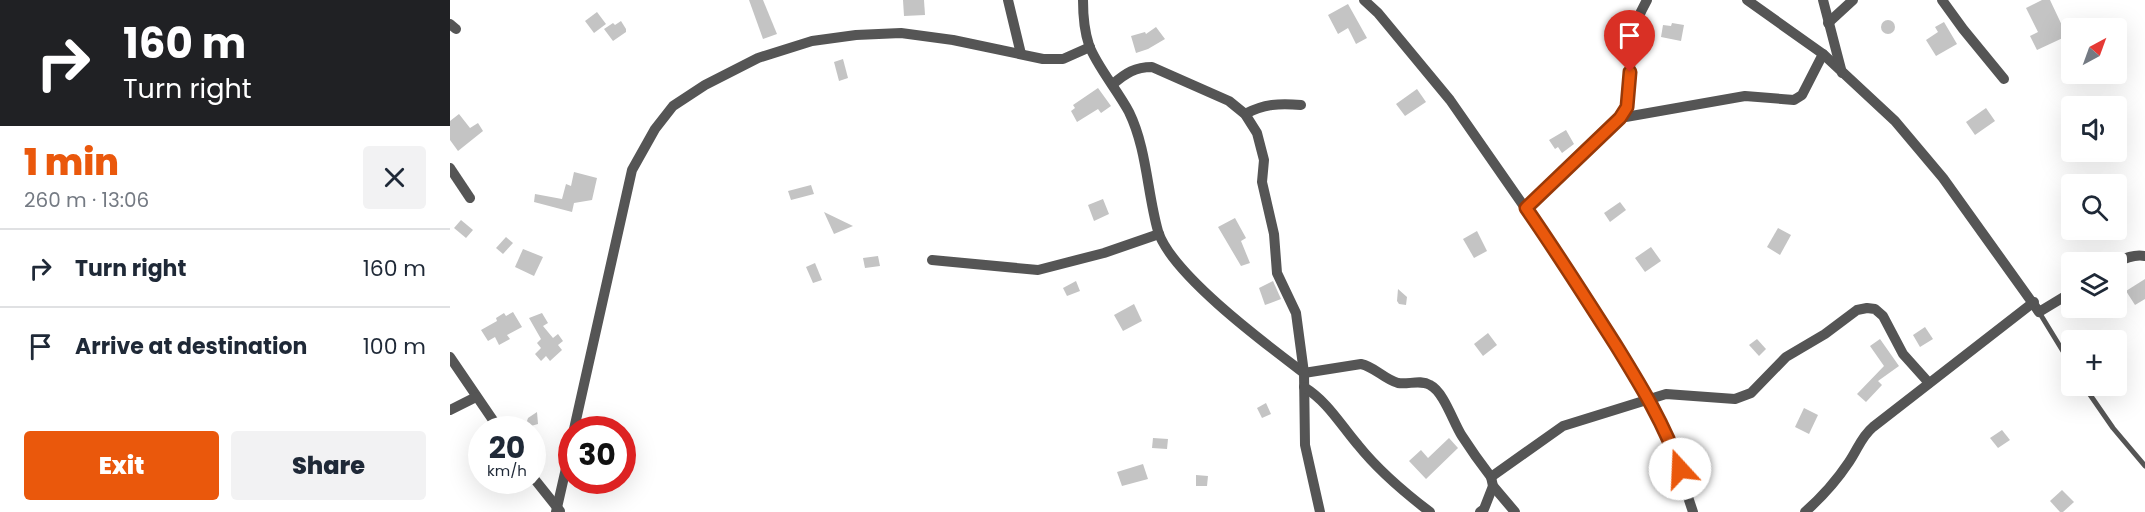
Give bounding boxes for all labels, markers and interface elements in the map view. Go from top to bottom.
pin [1604,10,1655,72]
text: 160 m [123,14,246,73]
north arrow [2061,18,2127,84]
map controls [2061,18,2127,396]
icon: arrive [1613,19,1646,52]
icon: right [24,24,102,102]
text: Turn right [123,70,252,107]
button: sound [2061,96,2127,162]
text: 1 min [24,137,119,188]
button: close [363,146,426,209]
button: search [2061,174,2127,240]
text: 260 m · 13:06 [24,186,149,214]
icon: right [24,252,57,285]
button: layers [2061,252,2127,318]
text: Turn right [75,253,186,284]
text: 160 m [363,253,426,284]
icon: arrive [24,330,57,363]
button: + [2061,330,2127,396]
text: Arrive at destination [75,331,307,362]
text: 100 m [363,331,426,362]
speed limit sign: 30 [558,416,636,494]
text: 20 [489,426,525,469]
button: Exit [24,431,219,500]
button: Share [231,431,426,500]
position arrow [1648,437,1712,501]
text: km/h [487,460,527,481]

